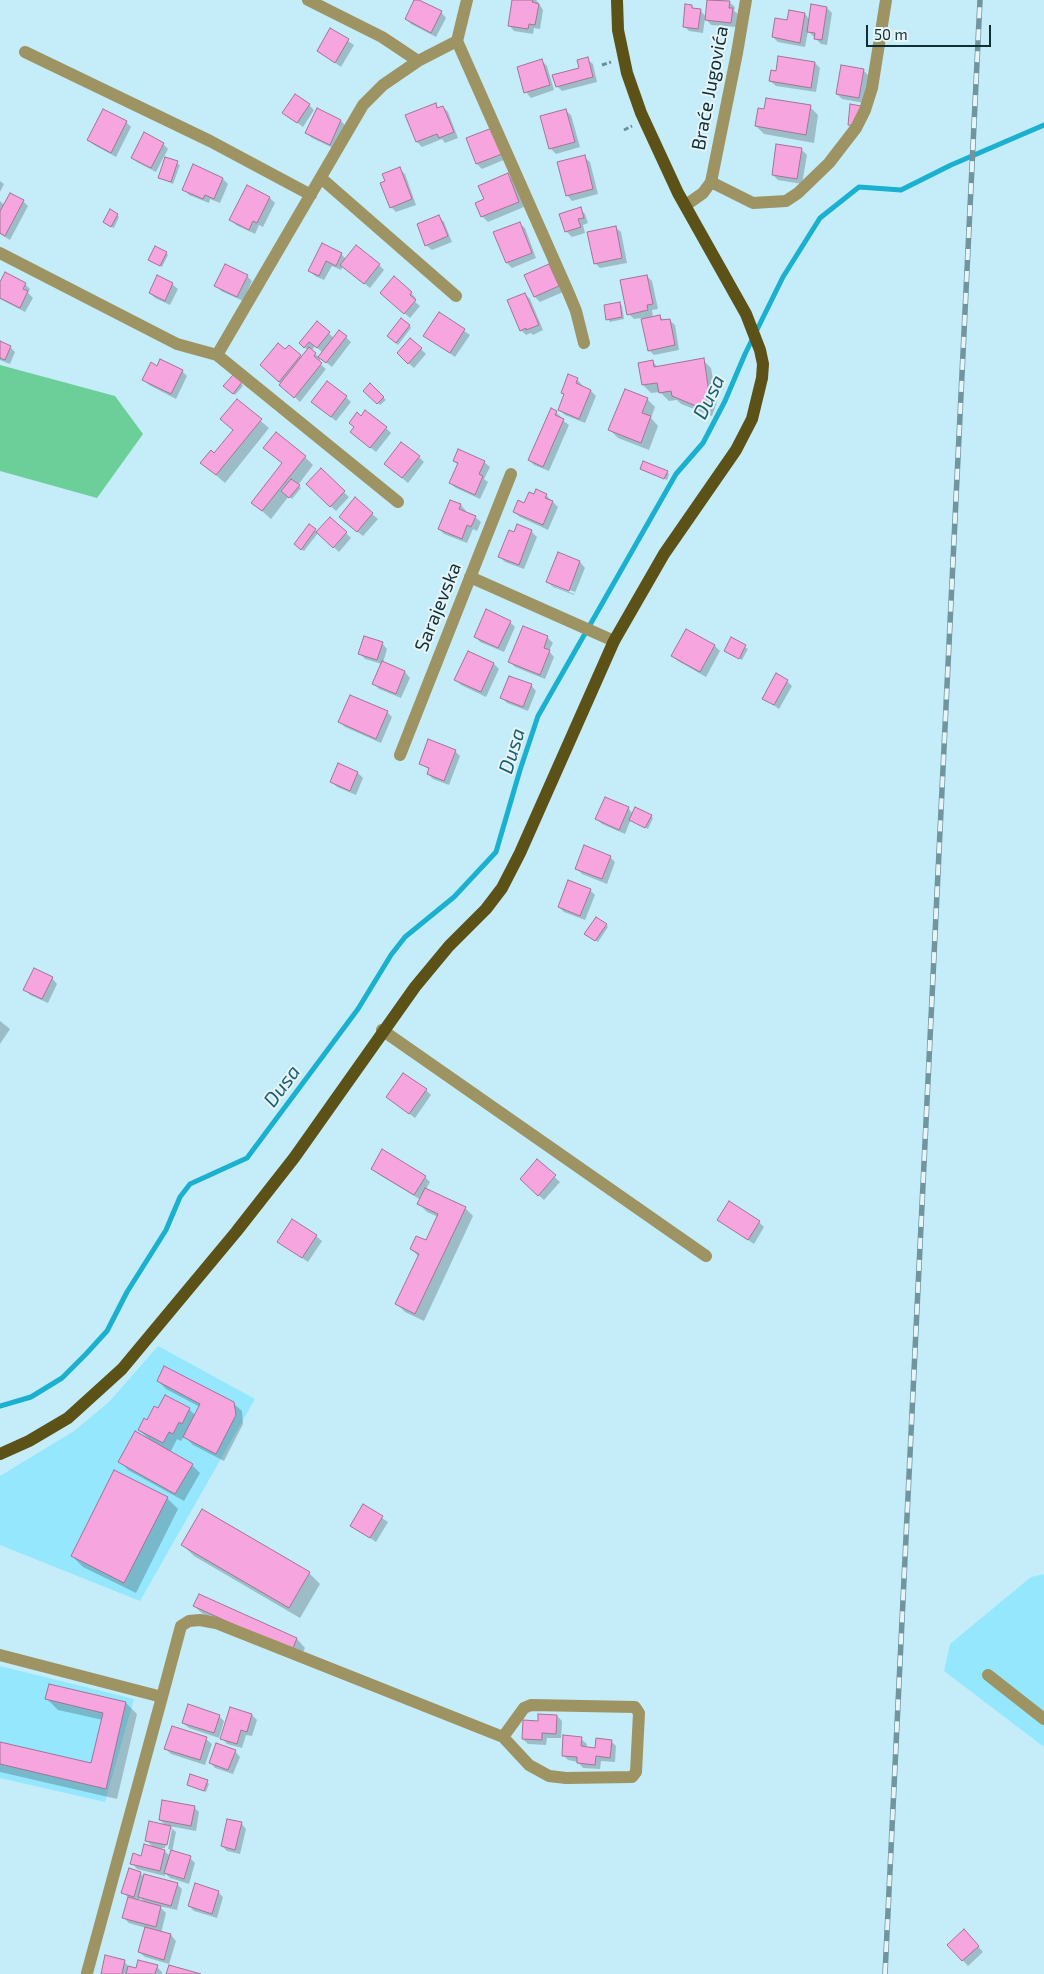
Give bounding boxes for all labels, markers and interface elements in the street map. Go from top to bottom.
scale bar [869,15,994,47]
street label: Braće Jugovića [687,24,733,152]
text: 50 m [874,25,908,43]
water label: Dusa [688,371,730,423]
street label: Sarajevska [410,559,466,655]
water label: Dusa [494,725,530,777]
water label: Dusa [259,1060,305,1112]

